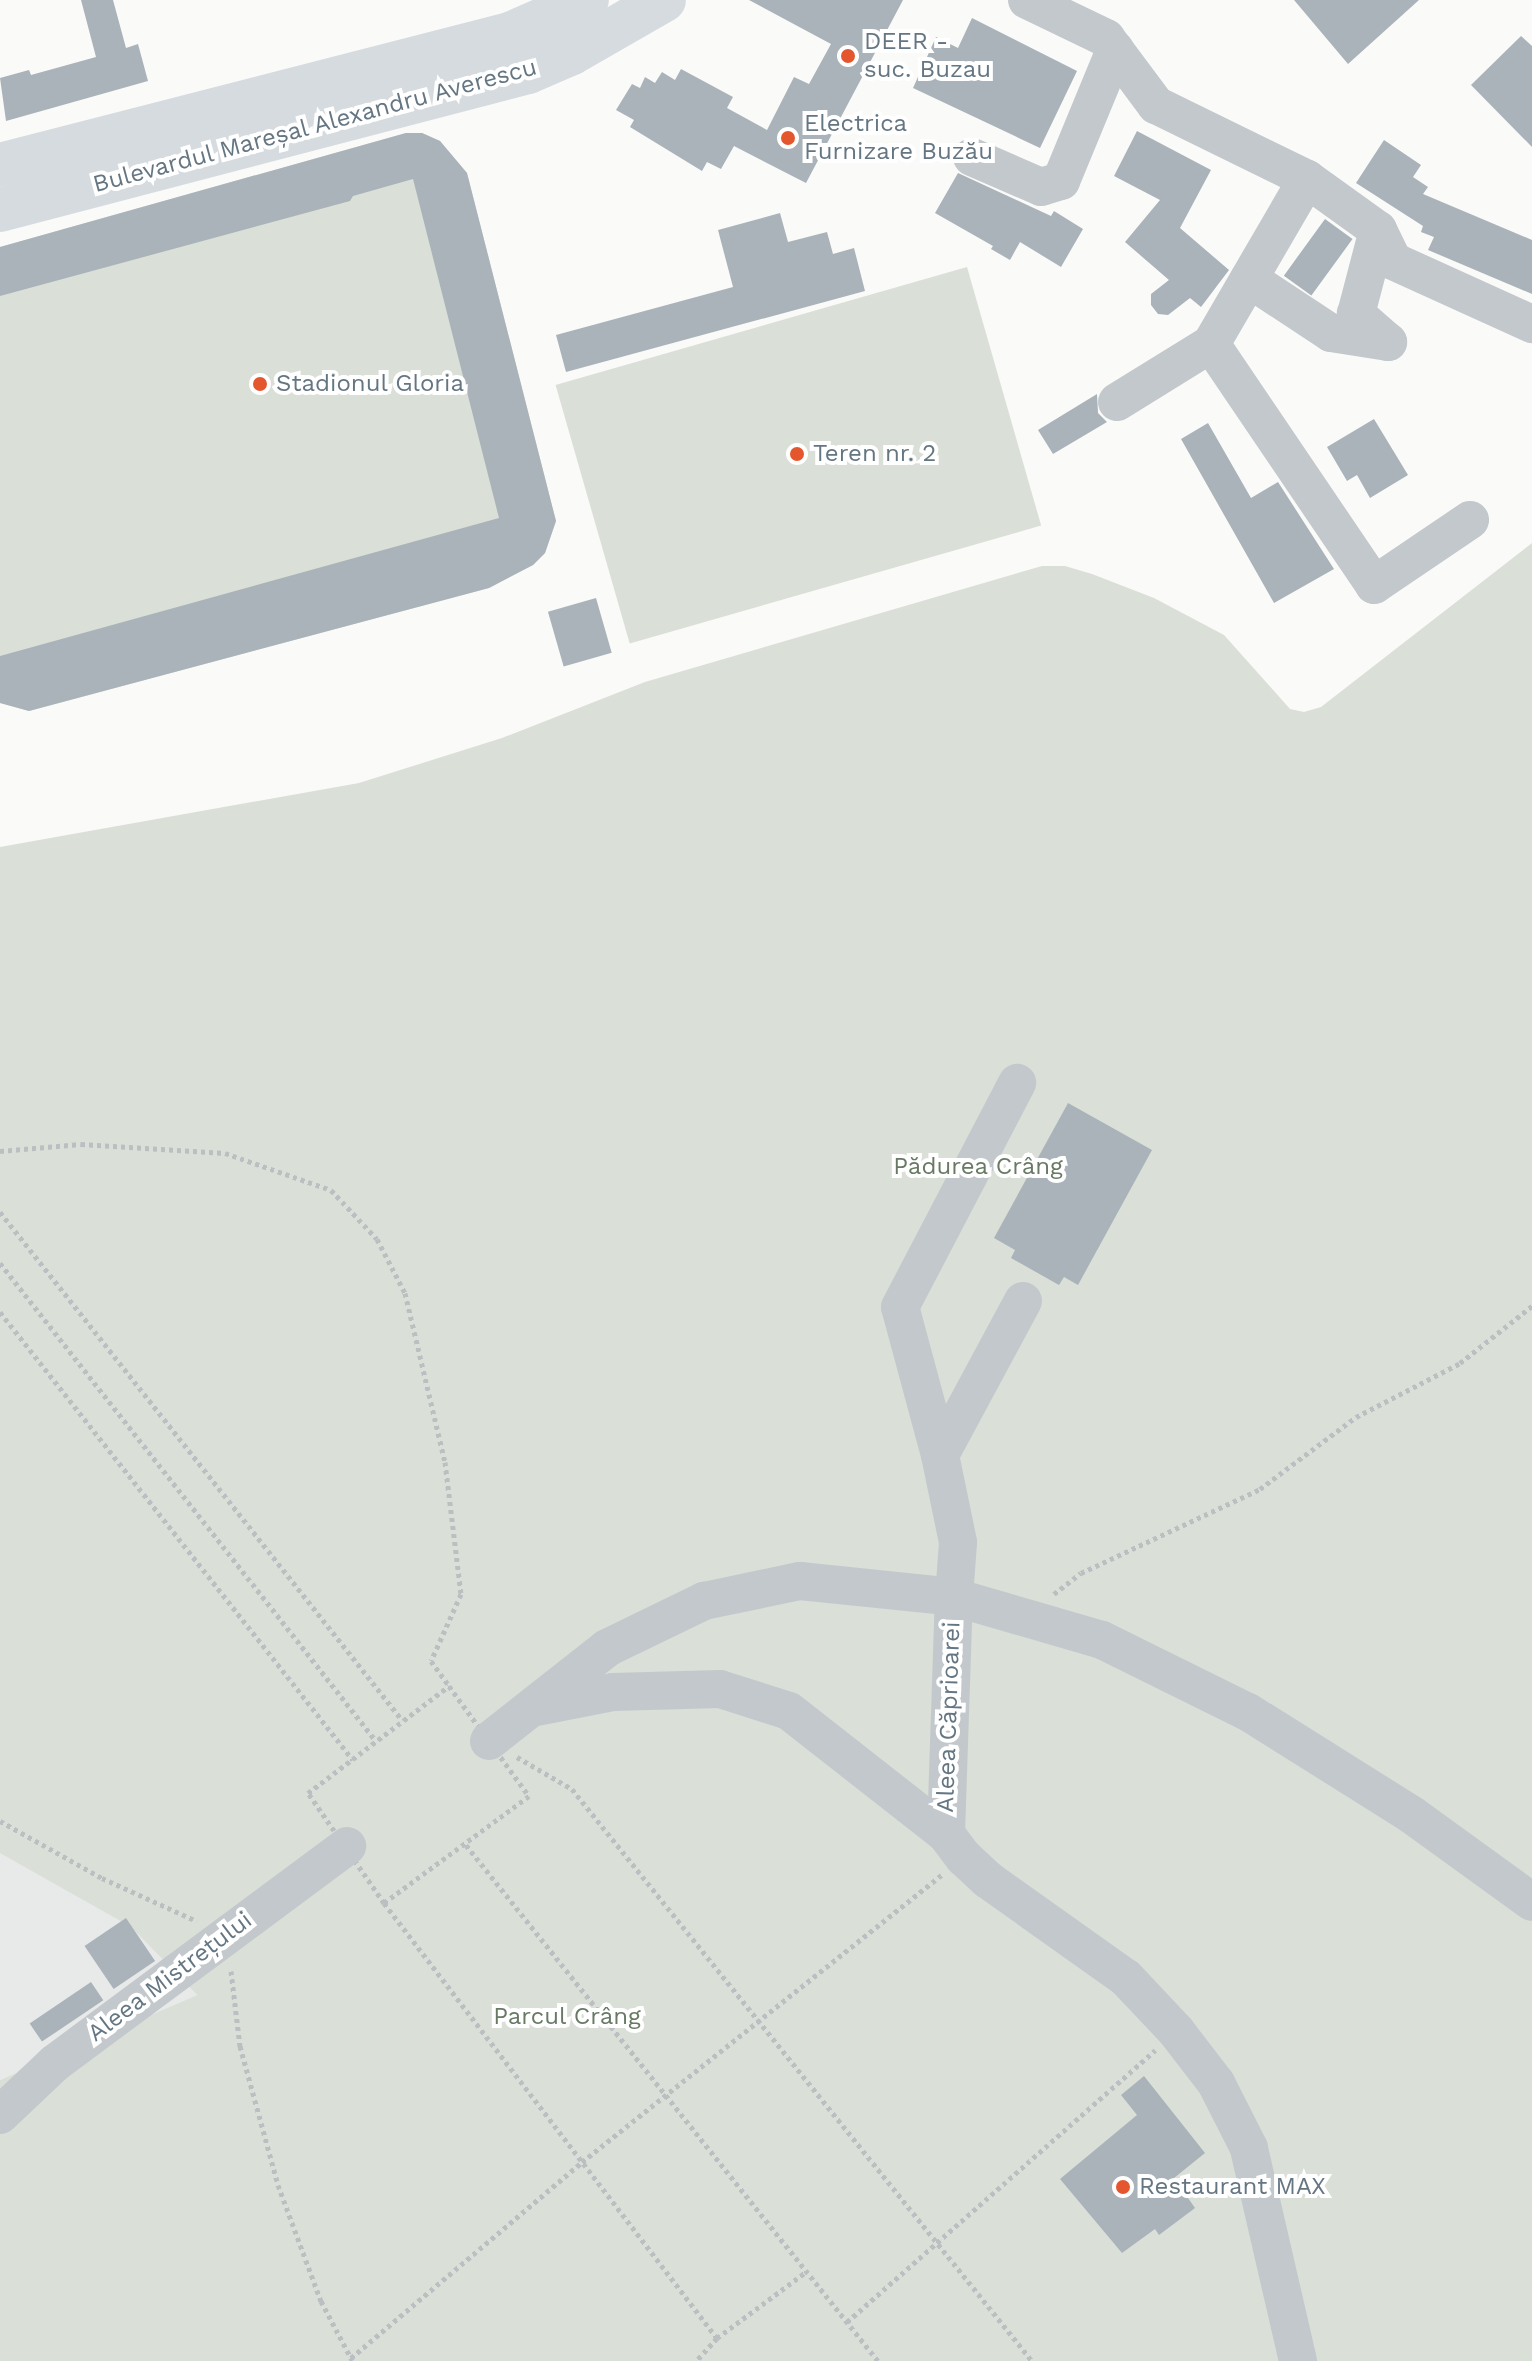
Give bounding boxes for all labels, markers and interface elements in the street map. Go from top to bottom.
place label: DEER - suc. Buzau [864,28,991,84]
marker: DEER - suc. Buzau [839,47,857,65]
street label: Bulevardul Mareșal Alexandru Averescu [88,52,542,200]
place label: Electrica Furnizare Buzău [804,110,993,166]
marker: Electrica Furnizare Buzău [779,129,797,147]
place label: Stadionul Gloria [276,370,465,398]
marker: Stadionul Gloria [251,375,269,393]
place label: Teren nr. 2 [813,440,936,468]
marker: Teren nr. 2 [788,445,806,463]
park label: Pădurea Crâng [893,1153,1063,1181]
street label: Aleea Căprioarei [931,1621,967,1813]
street label: Aleea Mistrețului [82,1906,258,2048]
park label: Parcul Crâng [493,2003,641,2031]
place label: Restaurant MAX [1139,2173,1326,2201]
marker: Restaurant MAX [1114,2178,1132,2196]

